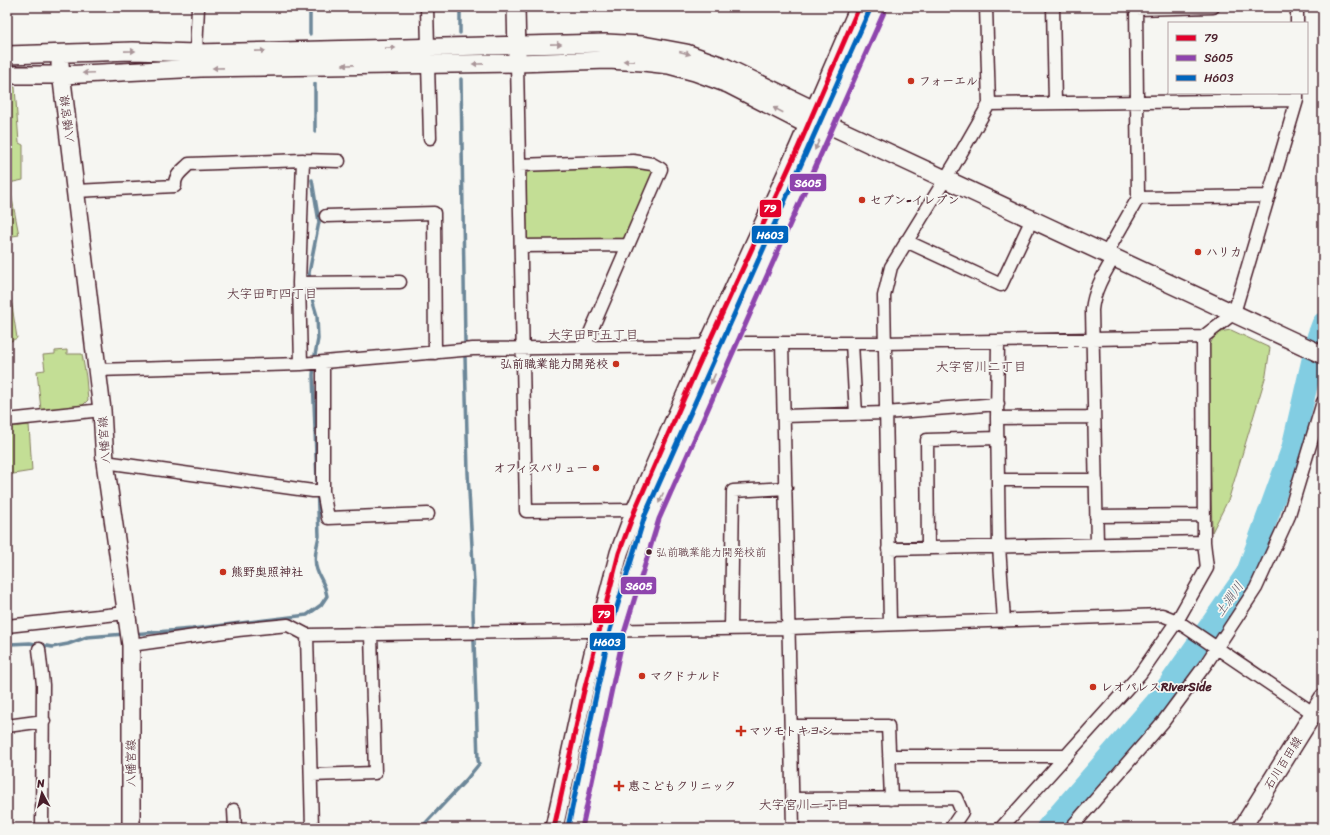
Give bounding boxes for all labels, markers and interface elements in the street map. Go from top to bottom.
legend [1168,22,1308,94]
text: 79 [1204,27,1218,49]
one-way arrow [550,41,563,47]
one-way arrow [384,45,397,51]
text: S605 [1204,47,1233,69]
one-way arrow [124,48,136,55]
one-way arrow [254,48,267,54]
one-way arrow [679,50,691,56]
one-way arrow [622,58,635,64]
one-way arrow [471,61,484,67]
one-way arrow [341,62,354,68]
one-way arrow [212,64,224,71]
text: H603 [1204,67,1234,89]
one-way arrow [82,70,94,77]
place label: フォーエル [919,70,978,92]
marker: フォーエル [906,76,916,86]
street label: 八幡宮線 [53,94,81,144]
one-way arrow [772,107,783,113]
one-way arrow [814,139,820,151]
line badge: S605 [789,173,827,192]
text: S605 [794,174,822,193]
place label: セブン-イレブン [870,189,960,211]
marker: セブン-イレブン [857,195,867,205]
line badge: 79 [759,199,782,218]
text: 79 [763,199,777,218]
line badge: H603 [751,225,789,244]
text: H603 [755,226,784,245]
place label: ハリカ [1206,241,1242,263]
marker: ハリカ [1193,247,1203,257]
district label: 大字田町四丁目 [226,282,318,305]
district label: 大字田町五丁目 [547,323,639,346]
place label: 弘前職業能力開発校 [500,353,608,375]
district label: 大字宮川二丁目 [935,355,1027,378]
marker: 弘前職業能力開発校 [611,359,621,369]
one-way arrow [710,373,716,385]
street label: 八幡宮線 [91,415,117,465]
place label: オフィスバリュー [493,457,588,479]
marker: オフィスバリュー [591,463,601,473]
one-way arrow [657,492,663,504]
place label: 弘前職業能力開発校前 [656,543,766,562]
marker: 弘前職業能力開発校前 [644,547,654,557]
place label: 熊野奥照神社 [231,561,303,583]
marker: 熊野奥照神社 [218,567,228,577]
line badge: S605 [620,576,657,595]
water label: 土淵川 [1208,576,1250,622]
text: S605 [625,577,653,596]
line badge: 79 [592,604,615,624]
text: 79 [597,605,611,624]
line badge: H603 [589,632,626,651]
text: H603 [592,633,621,652]
place label: マクドナルド [650,665,722,687]
marker: マクドナルド [637,671,647,681]
place label: レオパレスRiverSide [1101,676,1212,698]
marker: レオパレスRiverSide [1088,682,1098,692]
place label: マツモトキヨシ [749,720,833,742]
marker: マツモトキヨシ [736,726,746,736]
street label: 石川百田線 [1258,732,1308,794]
street label: 八幡宮線 [120,739,142,787]
north arrow [22,773,62,813]
text: N [35,774,46,794]
place label: 恵こどもクリニック [628,775,736,797]
marker: 恵こどもクリニック [613,780,625,792]
district label: 大字宮川一丁目 [758,793,850,816]

